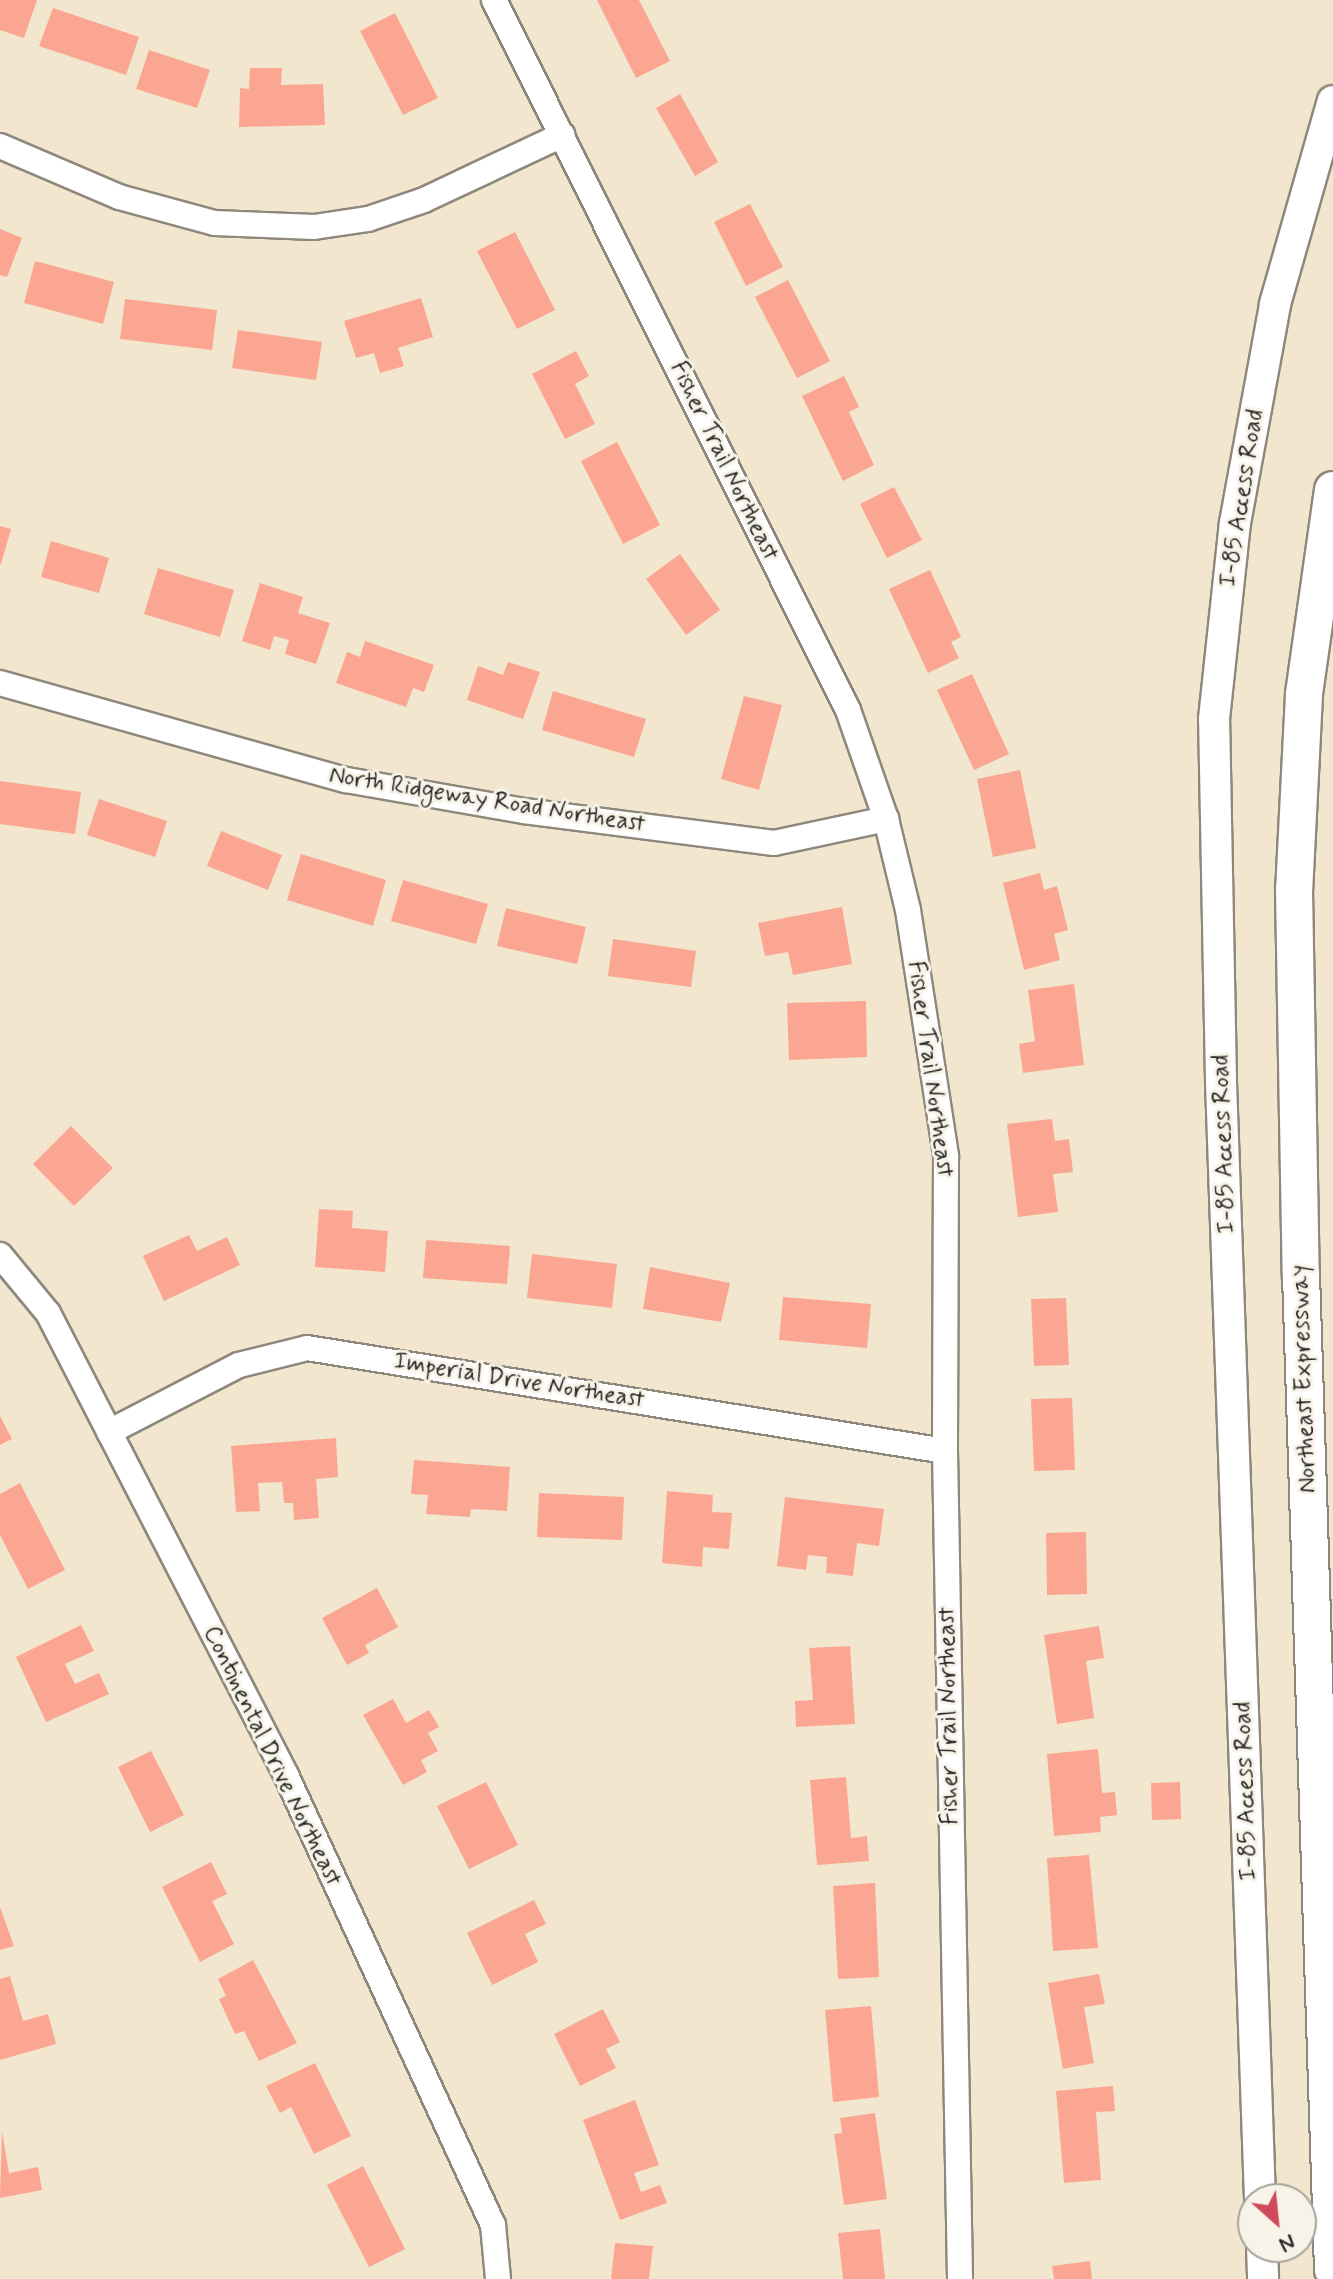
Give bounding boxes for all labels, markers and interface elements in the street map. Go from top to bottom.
street label: Fisher Trail Northeast [665,359,783,563]
street label: I-85 Access Road [1214,408,1270,588]
street label: North Ridgeway Road Northeast [328,761,646,839]
street label: Fisher Trail Northeast [901,962,959,1176]
street label: I-85 Access Road [1207,1055,1241,1233]
street label: Northeast Expressway [1286,1264,1322,1494]
street label: Imperial Drive Northeast [393,1347,645,1415]
street label: Fisher Trail Northeast [933,1610,965,1822]
street label: Continental Drive Northeast [197,1622,347,1890]
street label: I-85 Access Road [1229,1702,1263,1880]
north arrow [1237,2183,1317,2263]
text: N [1274,2227,1300,2258]

